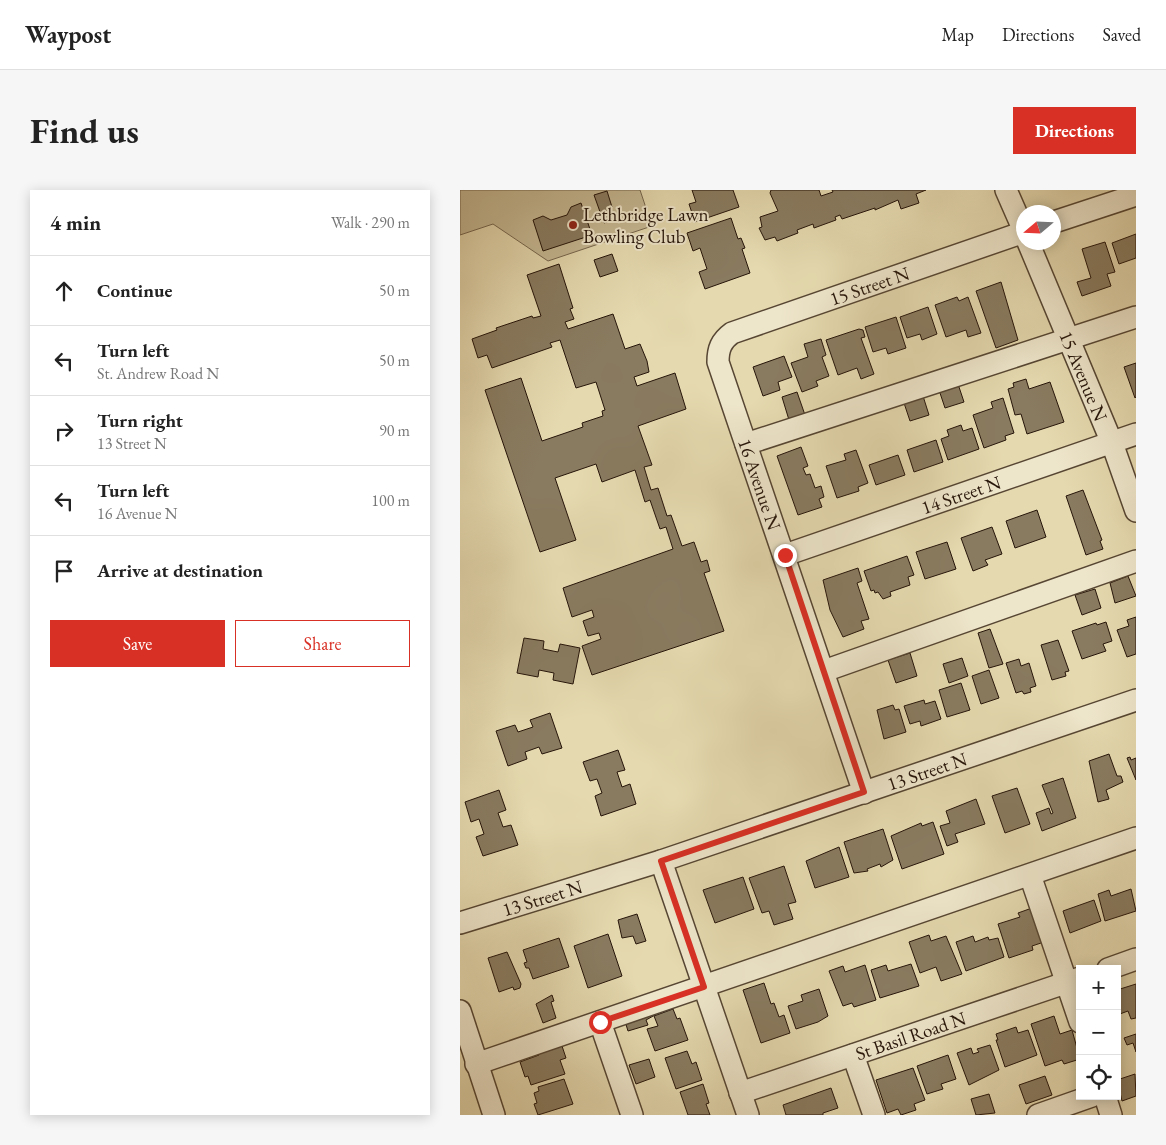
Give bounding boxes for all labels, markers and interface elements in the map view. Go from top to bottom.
text: Waypost [25,19,111,50]
text: Map [942,23,974,46]
text: Directions [1002,23,1074,46]
text: Saved [1102,23,1141,46]
button: Directions [1013,107,1136,154]
text: Find us [30,108,139,153]
place label: Lethbridge Lawn Bowling Club [583,202,708,249]
north arrow [1016,205,1061,250]
text: 4 min [50,209,101,236]
text: Walk · 290 m [331,212,410,233]
marker: Lethbridge Lawn Bowling Club [567,219,579,231]
street label: 15 Street N [826,261,913,311]
icon: ahead [50,277,78,305]
text: Continue [97,278,172,303]
text: 50 m [379,280,410,301]
street label: 15 Avenue N [1053,327,1113,425]
text: Turn left [97,338,169,363]
icon: left [50,347,78,375]
text: 50 m [379,350,410,371]
text: St. Andrew Road N [97,363,219,384]
text: Turn right [97,408,183,433]
icon: right [50,417,78,445]
text: 90 m [379,420,410,441]
text: 13 Street N [97,433,167,454]
street label: 16 Avenue N [732,435,787,533]
street label: 14 Street N [918,470,1004,520]
text: Turn left [97,478,169,503]
icon: left [50,487,78,515]
text: 100 m [371,490,410,511]
text: 16 Avenue N [97,503,177,524]
route end [774,544,797,567]
icon: arrive [50,557,78,585]
text: Arrive at destination [97,558,263,583]
button: Save [50,620,225,667]
button: Share [235,620,410,667]
street label: 13 Street N [884,746,970,796]
street label: 13 Street N [499,874,586,922]
map controls [1076,965,1121,1100]
button: + [1076,965,1121,1010]
street label: St Basil Road N [852,1005,969,1066]
button: − [1076,1010,1121,1055]
route start [589,1011,612,1034]
button: locate [1076,1055,1121,1100]

